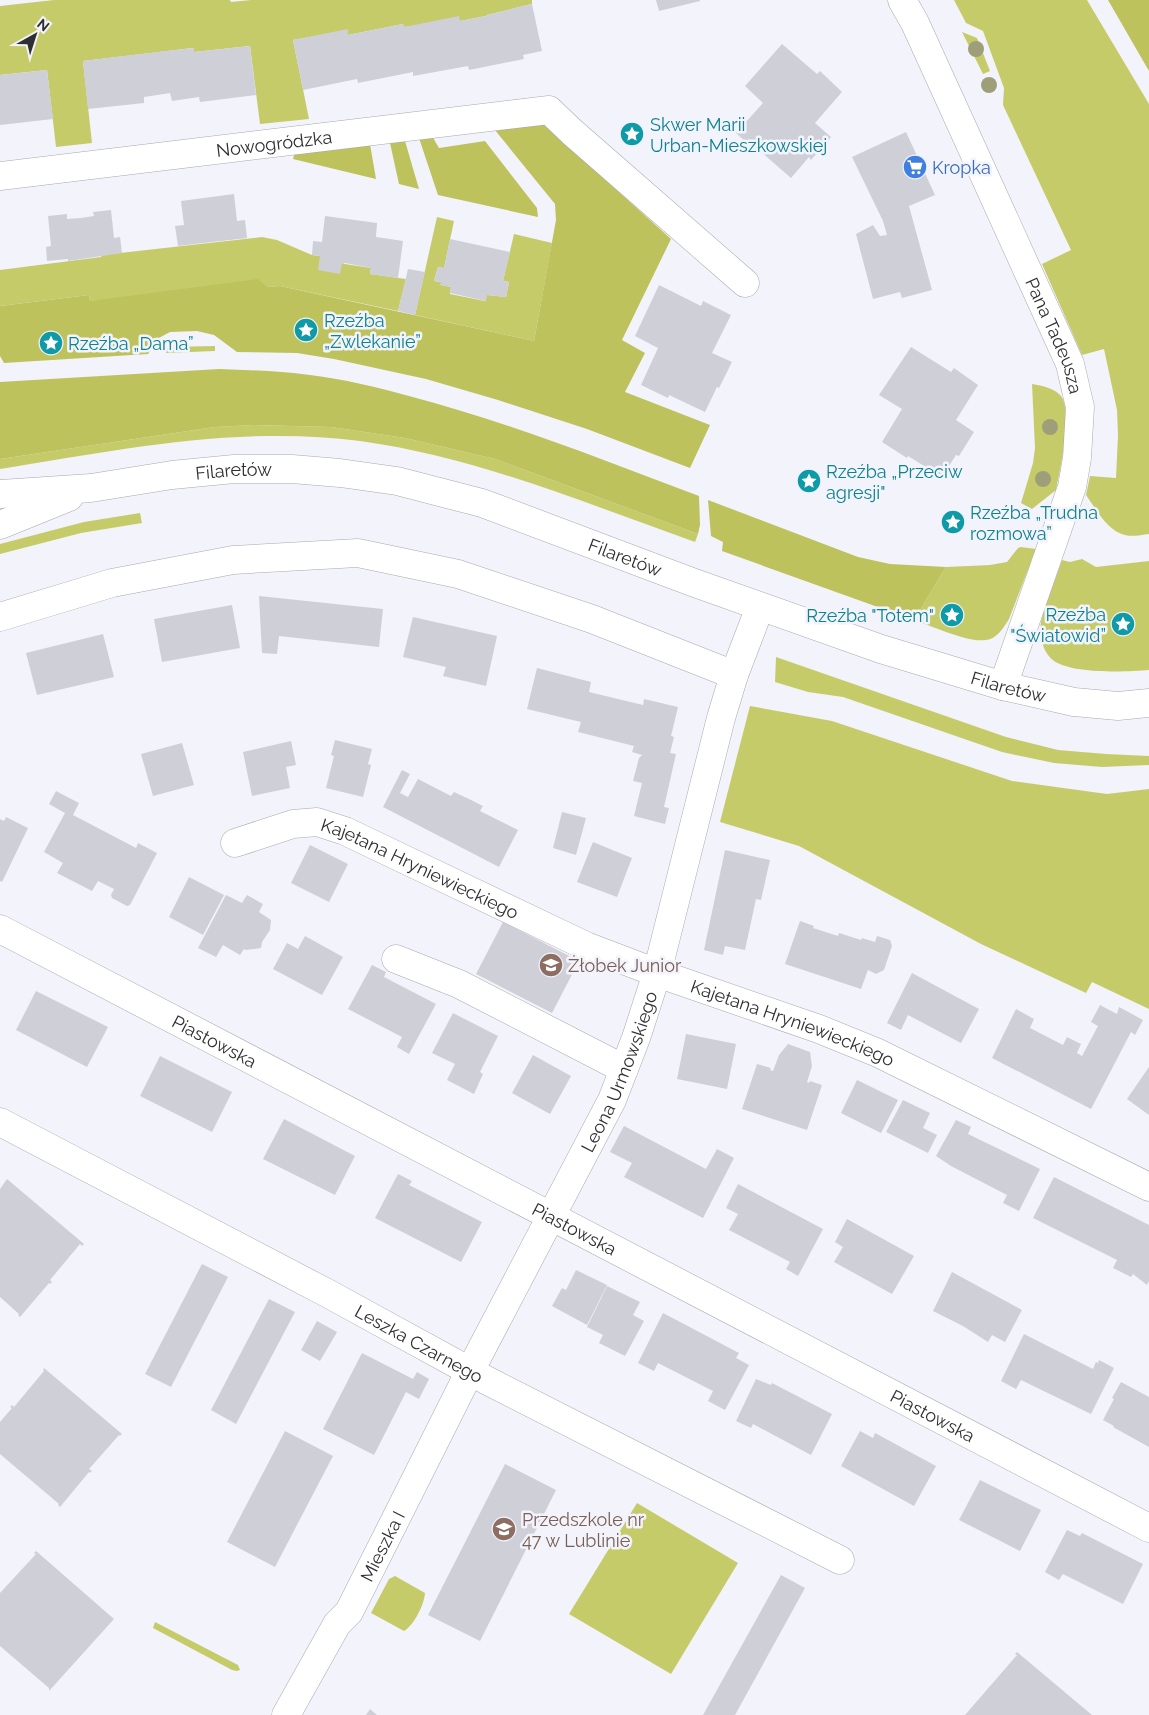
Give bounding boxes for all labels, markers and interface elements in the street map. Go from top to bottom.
north arrow [10,10,60,60]
text: N [34,15,52,34]
place label: Skwer Marii Urban-Mieszkowskiej [650,114,827,156]
place icon: Skwer Marii Urban-Mieszkowskiej [619,121,645,147]
street label: Nowogródzka [215,126,333,160]
supermarket icon: Kropka [902,154,928,180]
place label: Kropka [932,157,991,178]
street label: Pana Tadeusza [1022,274,1087,396]
place label: Rzeźba „Zwlekanie” [324,310,421,352]
place icon: Rzeźba „Zwlekanie” [293,317,319,343]
place icon: Rzeźba „Dama” [38,330,64,356]
place label: Rzeźba „Dama” [68,333,194,354]
street label: Filaretów [194,459,272,483]
place label: Rzeźba „Przeciw agresji" [826,461,963,503]
place icon: Rzeźba „Przeciw agresji" [796,468,822,494]
place label: Rzeźba „Trudna rozmowa” [970,502,1098,544]
place icon: Rzeźba „Trudna rozmowa” [940,509,966,535]
street label: Filaretów [586,534,665,580]
place icon: Rzeźba "Totem" [939,602,965,628]
place label: Rzeźba "Światowid” [1010,604,1106,646]
place label: Rzeźba "Totem" [806,605,934,626]
place icon: Rzeźba "Światowid” [1110,611,1136,637]
street label: Filaretów [969,666,1048,706]
street label: Kajetana Hryniewieckiego [319,814,522,923]
school or university icon: Żłobek Junior [538,952,564,978]
place label: Żłobek Junior [568,955,682,976]
street label: Kajetana Hryniewieckiego [688,975,898,1070]
street label: Leona Urmowskiego [576,988,661,1155]
street label: Piastowska [169,1010,260,1072]
street label: Piastowska [529,1198,620,1259]
street label: Leszka Czarnego [351,1300,487,1387]
street label: Piastowska [887,1385,979,1446]
street label: Mieszka I [356,1507,409,1585]
place label: Przedszkole nr 47 w Lublinie [522,1509,645,1551]
school or university icon: Przedszkole nr 47 w Lublinie [491,1516,517,1542]

